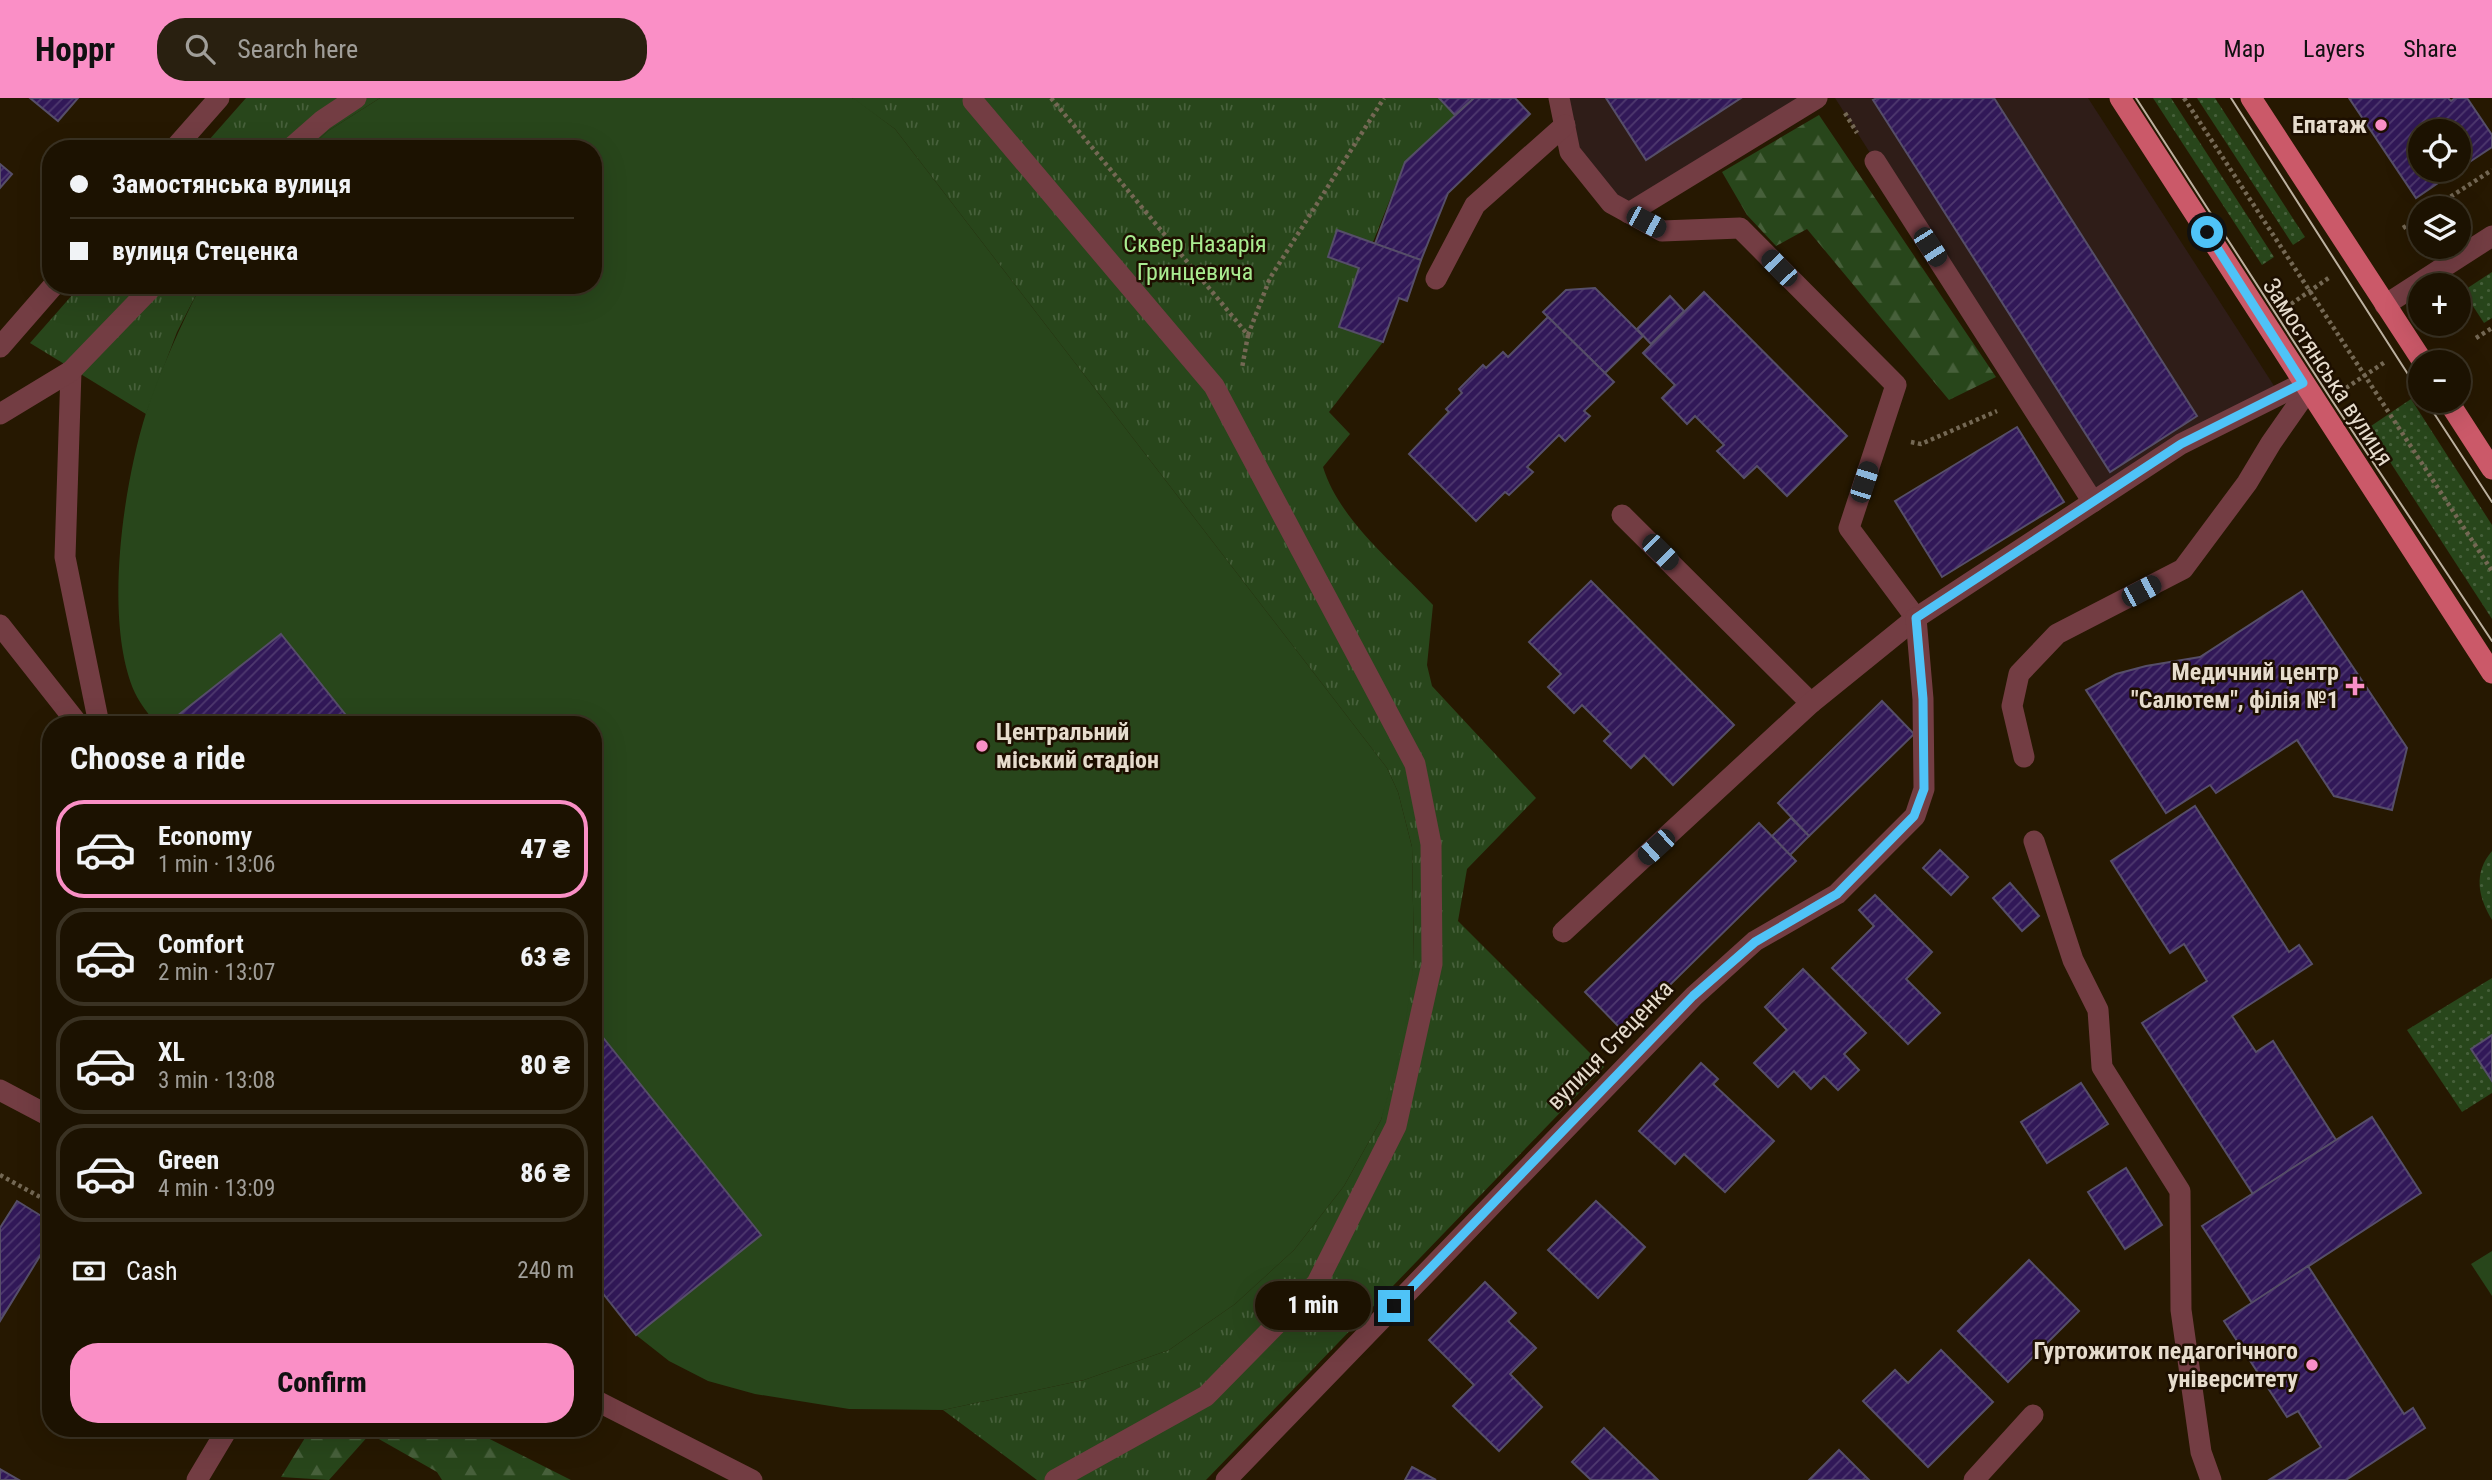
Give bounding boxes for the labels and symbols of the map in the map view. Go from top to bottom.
place label: Епатаж [2292,111,2367,139]
marker: Епатаж [2373,117,2389,133]
car [1623,203,1670,241]
route start [2191,216,2223,248]
car [1910,224,1951,270]
park label: Сквер Назарія Гринцевича [1123,230,1267,286]
car [1757,246,1802,290]
street label: Замостянська вулиця [2257,273,2399,471]
car [1848,459,1881,505]
car [1638,530,1683,574]
car [2118,572,2165,610]
place label: Медичний центр "Салютем", філія №1 [2131,658,2339,714]
marker: Медичний центр "Салютем", філія №1 [2345,676,2365,696]
place label: Центральний міський стадіон [996,718,1159,774]
marker: Центральний міський стадіон [974,738,990,754]
car [1634,825,1679,869]
street label: вулиця Стеценка [1541,975,1679,1115]
callout: 1 min [1254,1282,1370,1330]
route end [1378,1290,1410,1322]
place label: Гуртожиток педагогічного університету [2033,1337,2298,1393]
marker: Гуртожиток педагогічного університету [2304,1357,2320,1373]

